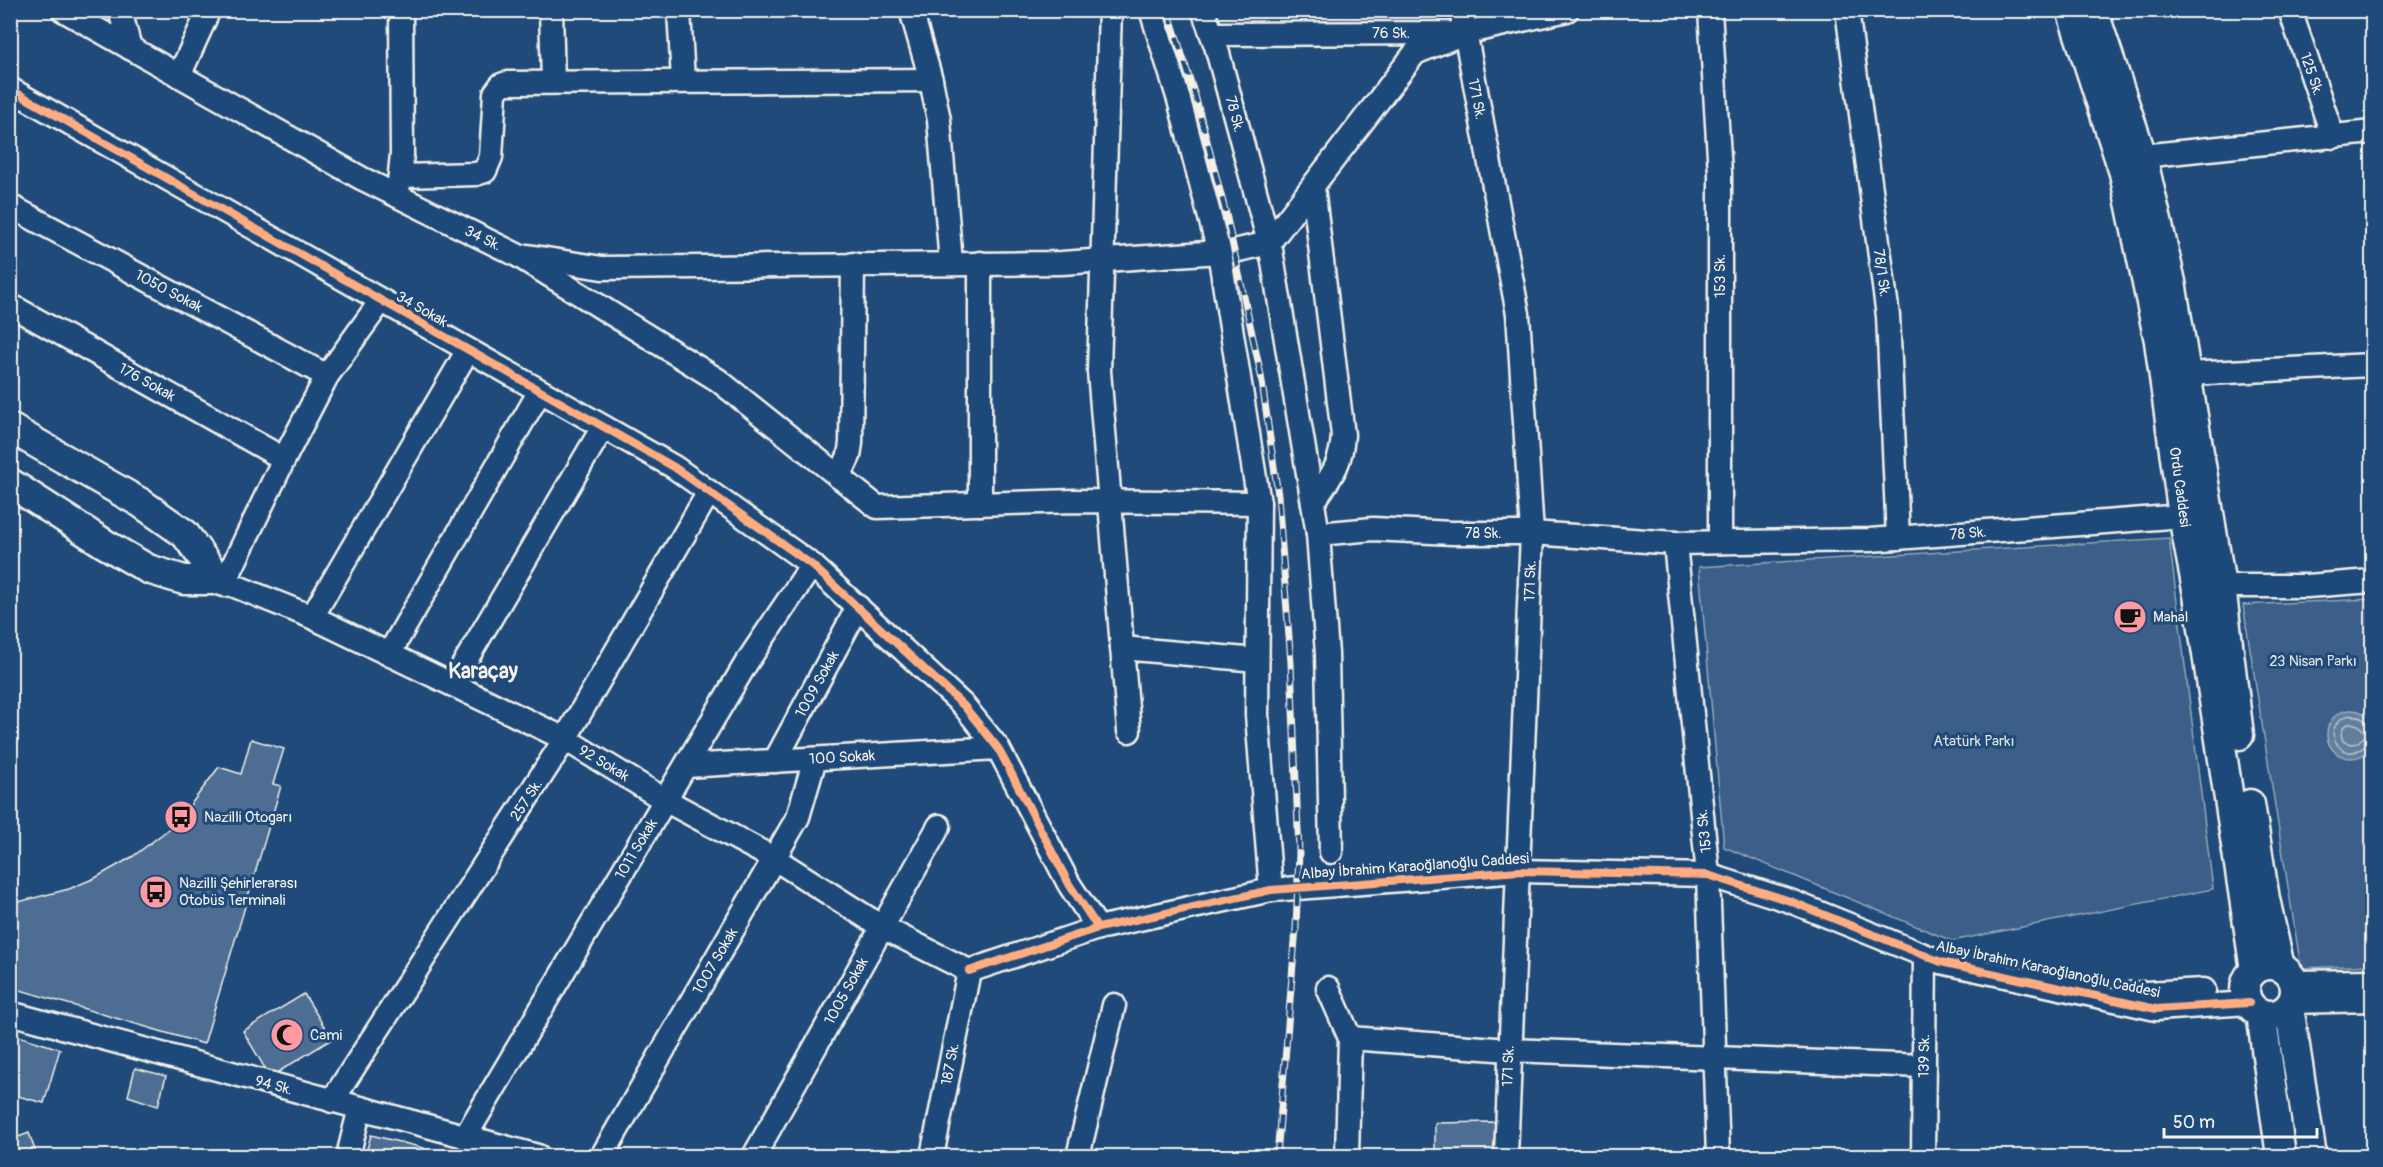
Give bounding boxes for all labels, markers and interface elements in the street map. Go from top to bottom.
street label: 76 Sk. [1372,24,1410,43]
street label: 125 Sk. [2295,50,2328,98]
street label: 171 Sk. [1463,77,1490,121]
street label: 78 Sk. [1221,94,1248,134]
street label: 34 Sk. [461,221,504,255]
street label: 78/1 Sk. [1869,248,1894,298]
street label: 153 Sk. [1711,254,1730,298]
street label: 1050 Sokak [132,266,207,318]
street label: 34 Sokak [392,287,452,332]
street label: 176 Sokak [115,359,179,406]
street label: Ordu Caddesi [2164,446,2195,529]
street label: 78 Sk. [1949,522,1987,545]
street label: 78 Sk. [1464,524,1502,543]
street label: 171 Sk. [1520,560,1541,602]
cafe icon: Mahal [2112,599,2148,635]
place label: Mahal [2153,608,2188,627]
street label: 1009 Sokak [791,647,844,721]
park label: 23 Nisan Parkı [2269,652,2357,671]
district label: Karaçay [448,658,518,685]
park label: Atatürk Parkı [1933,732,2015,751]
street label: 92 Sokak [575,741,633,786]
street label: 100 Sokak [809,746,876,769]
street label: 257 Sk. [506,776,547,825]
bus stop icon: Nazilli Otogarı [163,799,199,835]
place label: Nazilli Otogarı [204,808,292,827]
street label: 153 Sk. [1693,808,1716,854]
street label: 1011 Sokak [611,815,662,883]
street label: Albay İbrahim Karaoğlanoğlu Caddesi [1300,849,1530,884]
bus stop icon: Nazilli Şehirlerarası Otobüs Terminali [138,874,174,910]
place label: Nazilli Şehirlerarası Otobüs Terminali [179,874,298,910]
street label: 1007 Sokak [689,924,742,998]
street label: Albay İbrahim Karaoğlanoğlu Caddesi [1934,936,2162,1003]
street label: 1005 Sokak [820,954,873,1028]
mosque icon: Cami [269,1017,305,1053]
place label: Cami [310,1026,343,1045]
street label: 139 Sk. [1915,1034,1934,1078]
street label: 187 Sk. [937,1041,964,1087]
street label: 171 Sk. [1498,1045,1519,1087]
street label: 94 Sk. [253,1071,295,1100]
scale bar [2164,1101,2317,1139]
text: 50 m [2173,1111,2215,1134]

